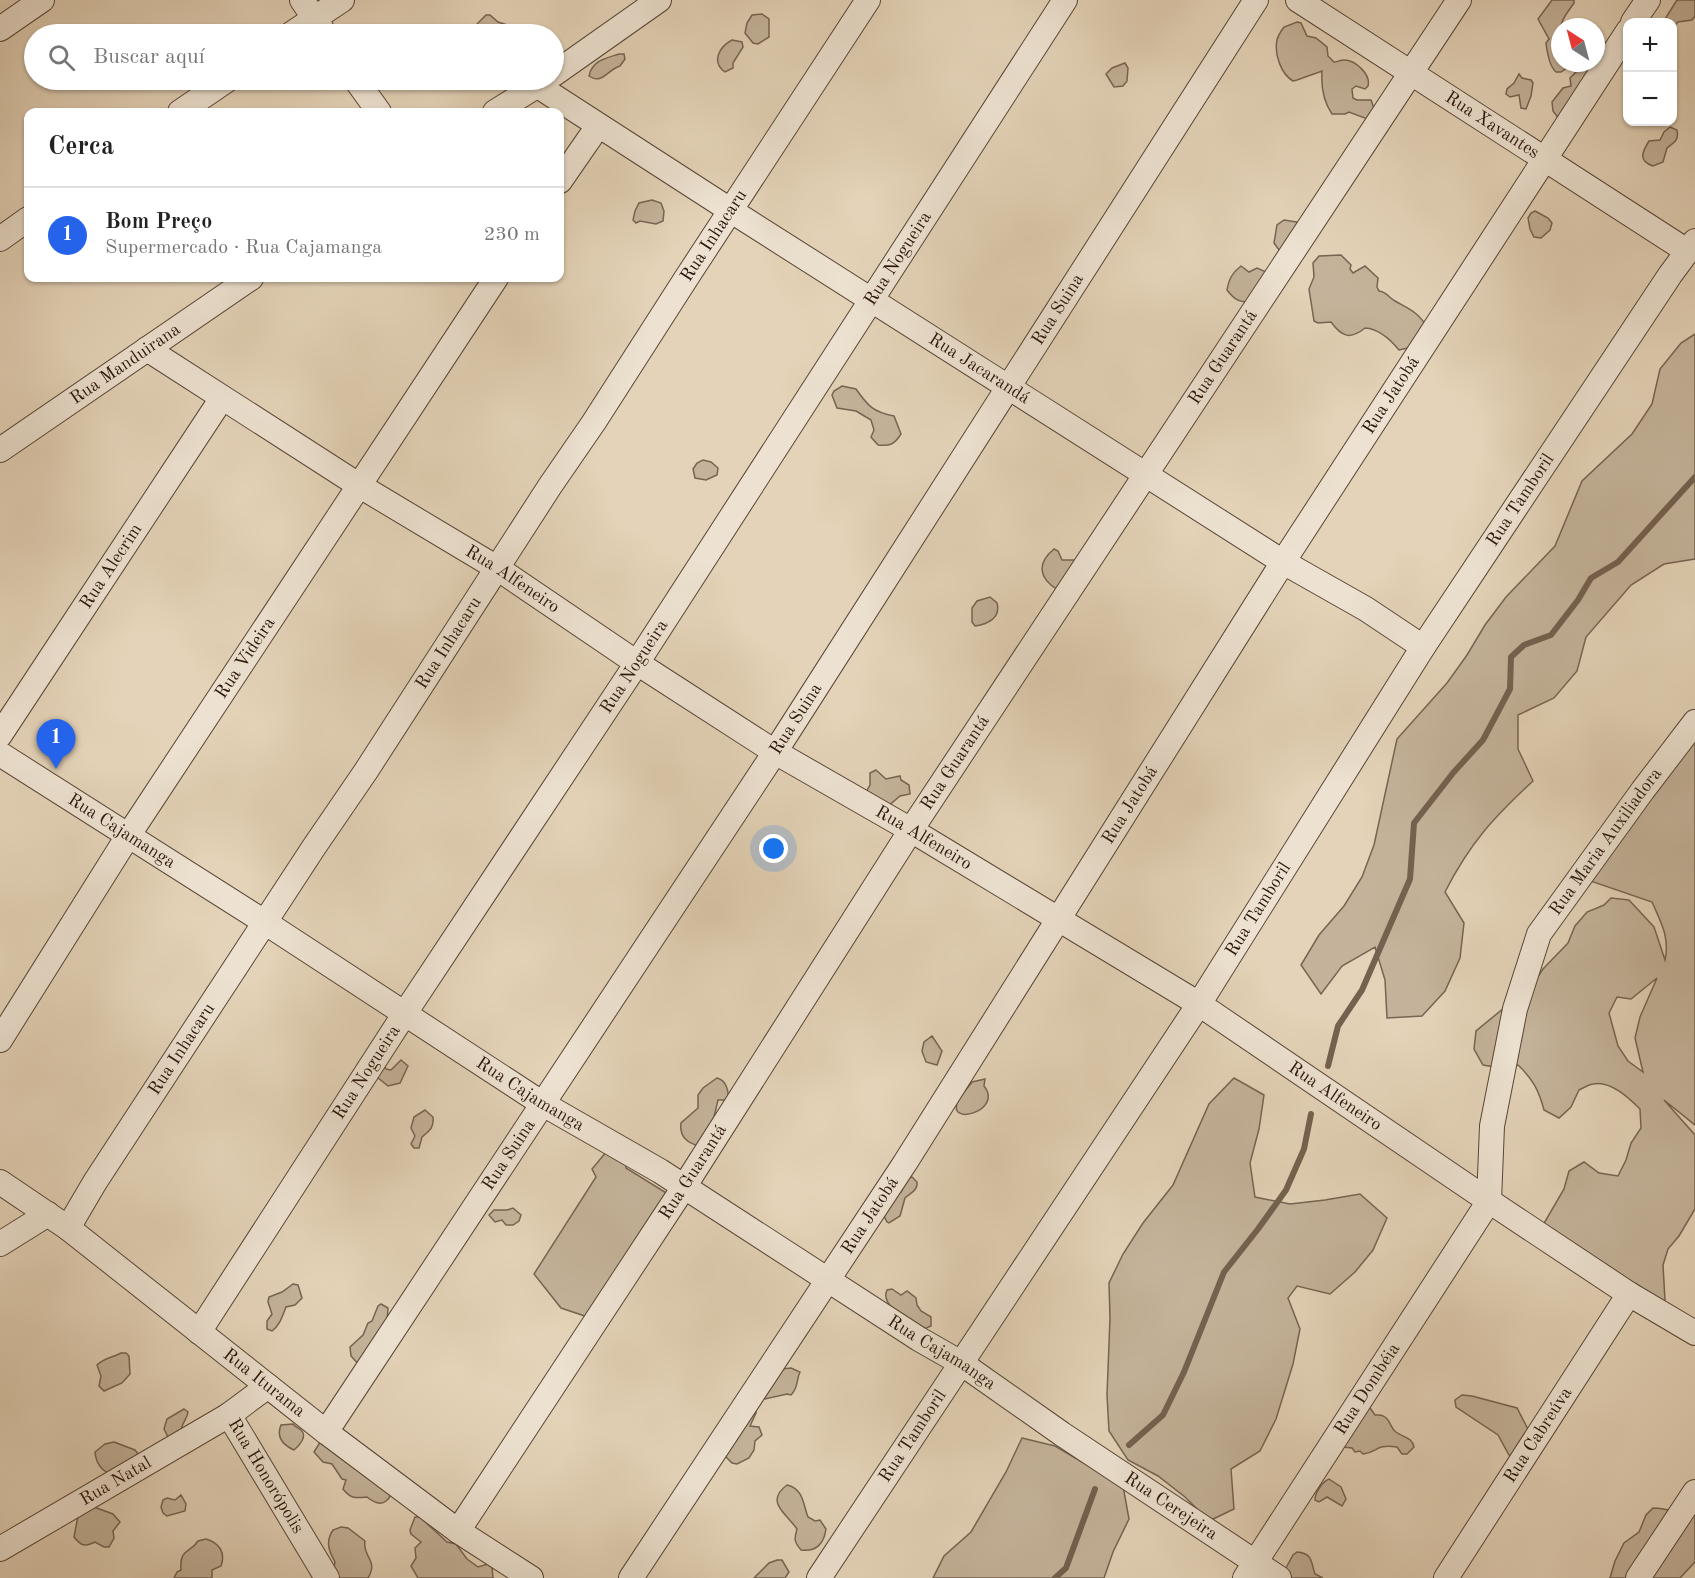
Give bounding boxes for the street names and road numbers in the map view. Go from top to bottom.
street label: Rua Xavantes [1442,88,1543,162]
street label: Rua Inhacaru [677,186,751,285]
street label: Rua Nogueira [861,208,935,309]
street label: Rua Suina [1029,271,1087,348]
street label: Rua Guarantá [1185,307,1261,408]
street label: Rua Manduirana [67,320,184,408]
street label: Rua Jacarandá [925,330,1033,407]
street label: Rua Jatobá [1360,353,1423,437]
street label: Rua Tamboril [1483,451,1558,550]
street label: Rua Alecrim [77,521,146,612]
street label: Rua Alfeneiro [462,542,563,617]
street label: Rua Inhacaru [412,593,485,692]
street label: Rua Videira [212,614,279,702]
street label: Rua Nogueira [597,617,671,717]
street label: Rua Suina [767,680,825,758]
street label: Rua Guarantá [918,712,993,813]
street label: Rua Jatobá [1099,763,1161,847]
street label: Rua Maria Auxiliadora [1546,764,1665,919]
street label: Rua Cajamanga [65,790,179,872]
street label: Rua Alfeneiro [872,803,975,874]
street label: Rua Tamboril [1222,859,1294,960]
street label: Rua Inhacaru [145,1000,218,1098]
street label: Rua Nogueira [330,1022,404,1123]
street label: Rua Cajamanga [473,1054,587,1135]
street label: Rua Alfeneiro [1285,1058,1385,1134]
street label: Rua Suina [479,1116,539,1194]
street label: Rua Guarantá [656,1121,730,1223]
street label: Rua Jatobá [838,1174,902,1258]
street label: Rua Cajamanga [884,1312,999,1393]
street label: Rua Dombéia [1331,1340,1403,1438]
street label: Rua Iturama [220,1345,309,1421]
street label: Rua Cabreúva [1501,1384,1575,1486]
street label: Rua Tamboril [876,1387,950,1486]
street label: Rua Honorópolis [224,1416,307,1537]
street label: Rua Natal [77,1453,155,1509]
street label: Rua Cerejeira [1121,1469,1221,1544]

